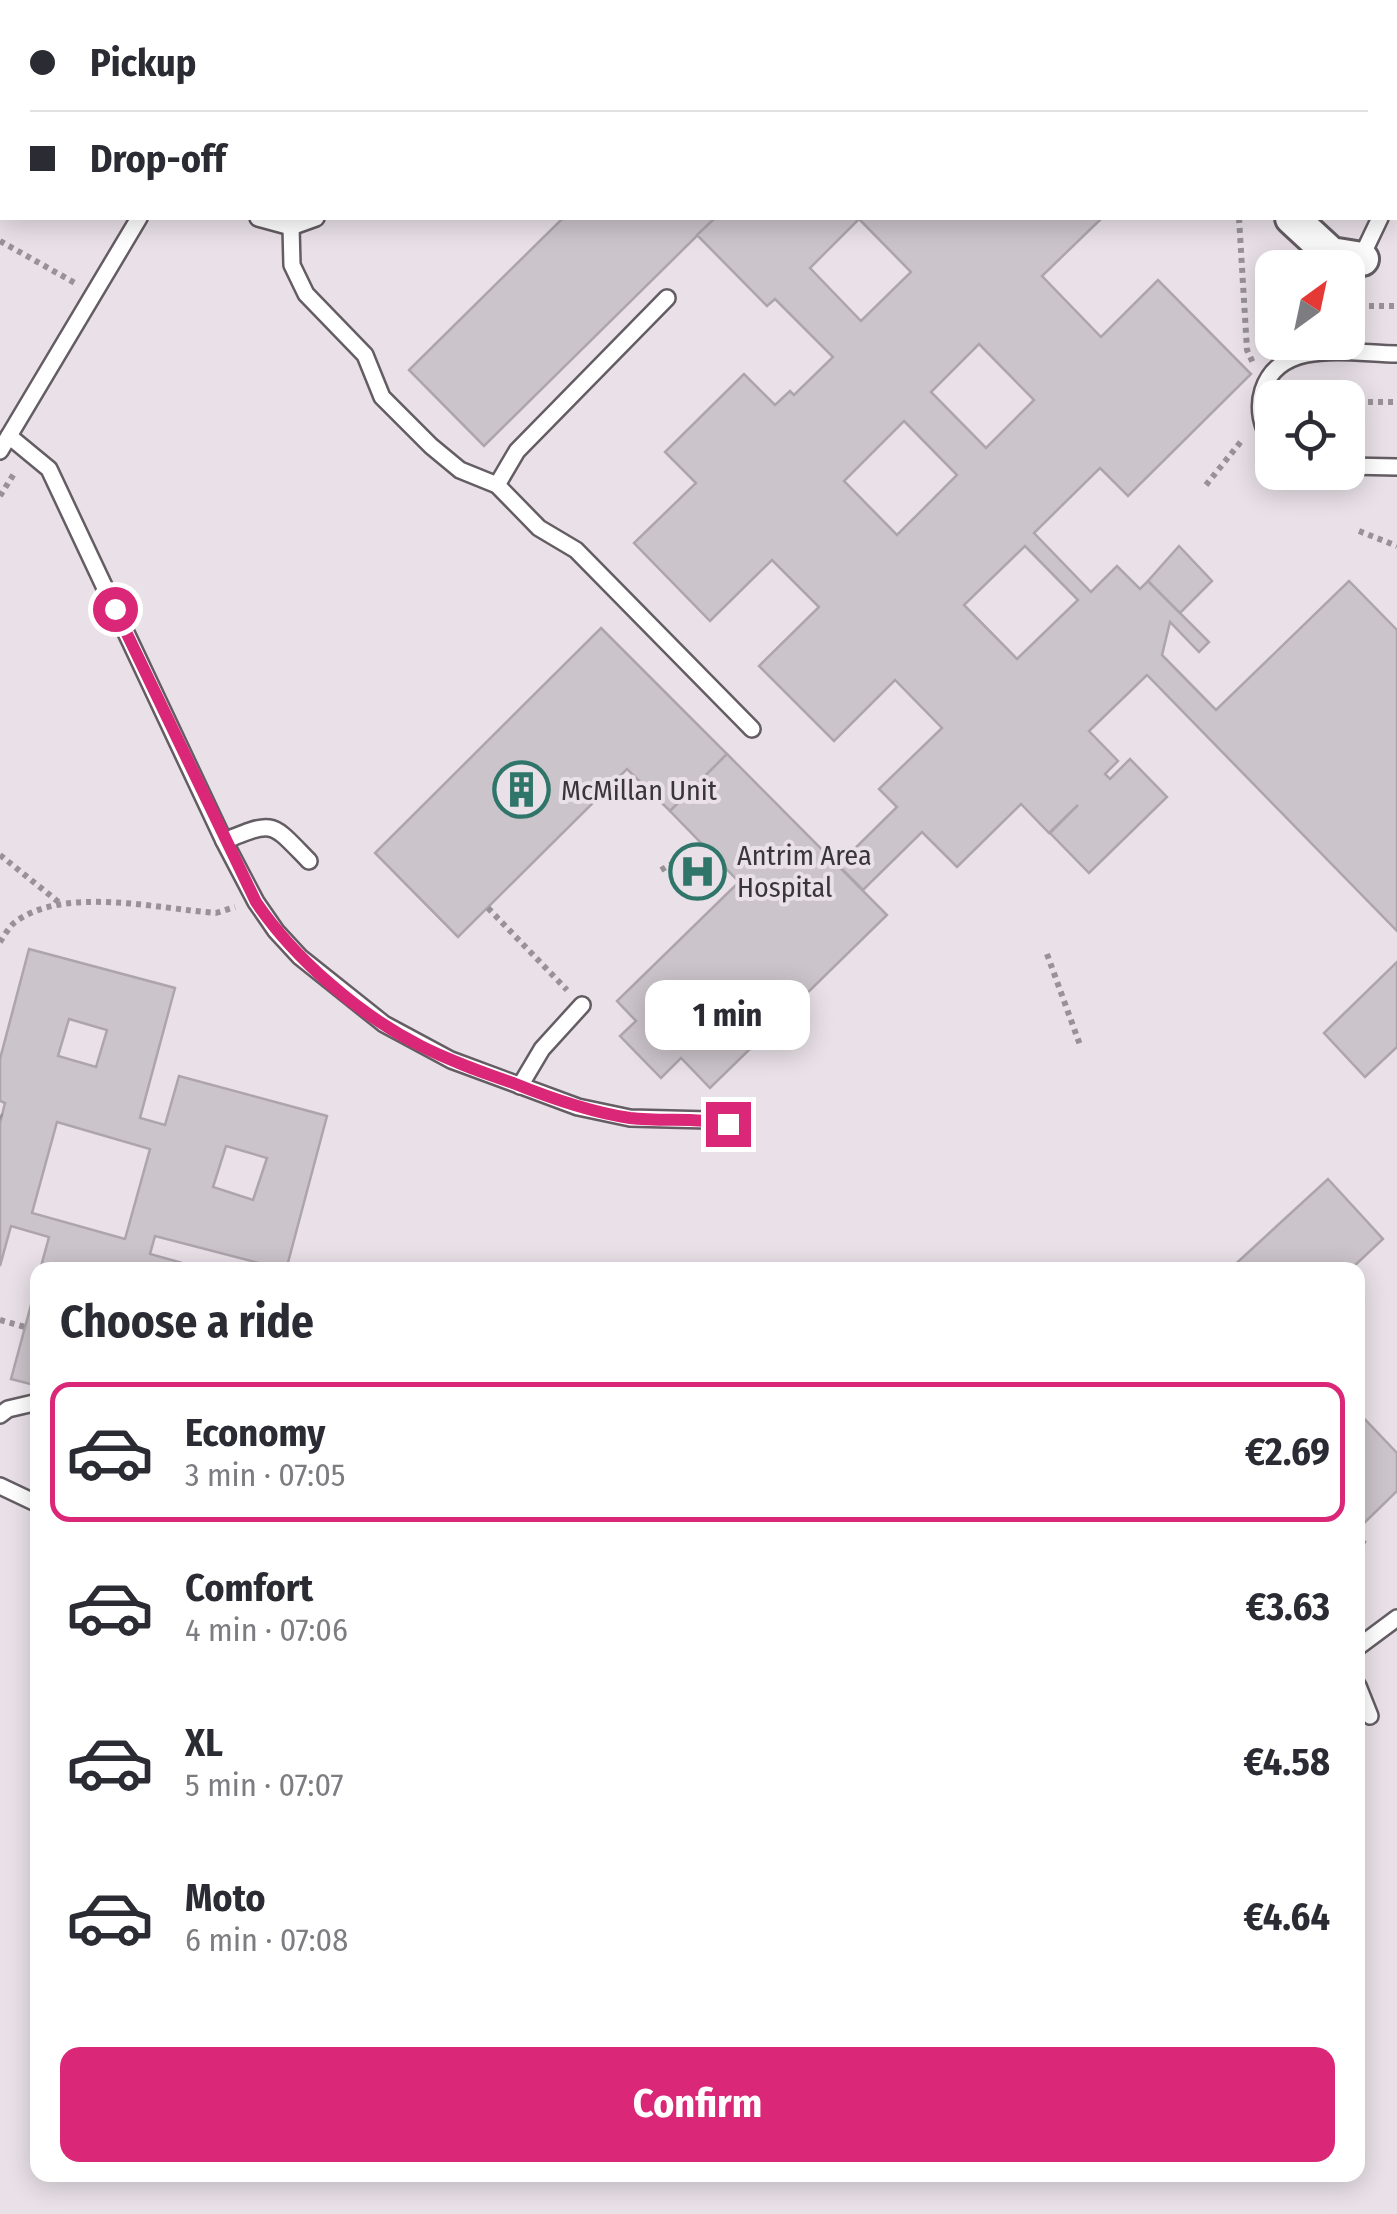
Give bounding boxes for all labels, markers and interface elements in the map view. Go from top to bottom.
text: Pickup [90,40,196,86]
text: Drop-off [90,136,226,182]
north arrow [1255,250,1365,360]
map controls [1255,250,1365,490]
button: locate [1255,380,1365,490]
route start [93,587,138,632]
building icon: McMillan Unit [492,760,552,820]
place label: McMillan Unit [561,774,718,807]
place label: Antrim Area Hospital [737,839,872,904]
hospital icon: Antrim Area Hospital [668,841,728,901]
callout: 1 min [646,979,810,1049]
text: 1 min [693,996,762,1034]
route end [706,1102,751,1147]
text: Choose a ride [60,1295,314,1349]
icon: car [65,1407,155,1497]
text: Economy [185,1410,325,1456]
text: €2.69 [1245,1429,1330,1475]
text: 3 min · 07:05 [185,1456,346,1494]
icon: car [65,1562,155,1652]
text: Comfort [185,1565,313,1611]
text: €3.63 [1246,1584,1330,1630]
text: 4 min · 07:06 [185,1611,348,1649]
icon: car [65,1717,155,1807]
text: XL [185,1720,223,1766]
text: €4.58 [1244,1739,1330,1785]
text: 5 min · 07:07 [185,1766,343,1804]
icon: car [65,1872,155,1962]
text: Moto [185,1875,266,1921]
text: €4.64 [1244,1894,1330,1940]
text: 6 min · 07:08 [185,1921,348,1959]
button: Confirm [60,2047,1335,2162]

